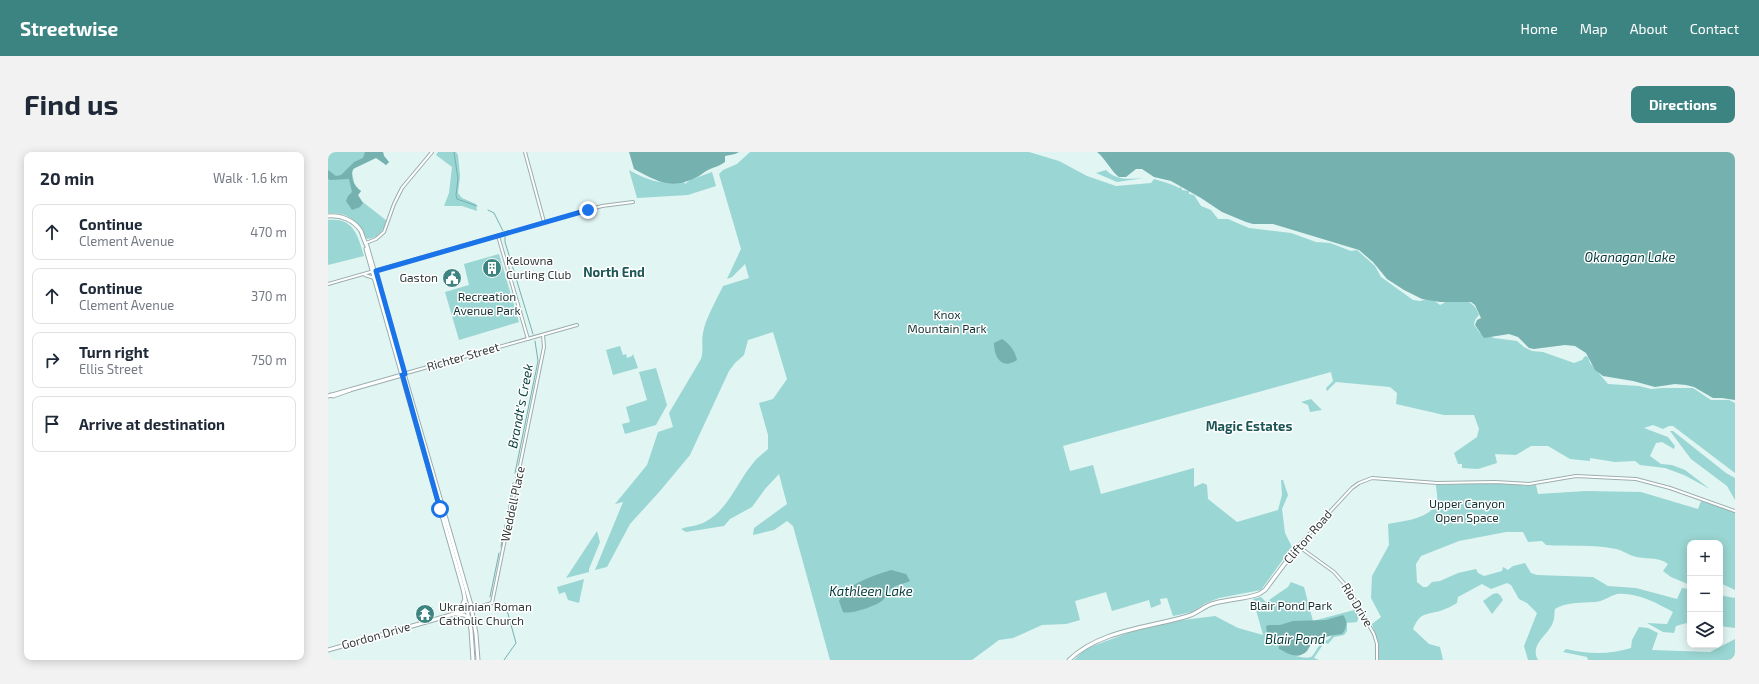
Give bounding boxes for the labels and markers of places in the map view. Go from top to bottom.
place label: Kelowna Curling Club [506,253,572,281]
building icon: Kelowna Curling Club [481,257,503,279]
public building icon: Gaston [441,267,463,289]
place label: Gaston [399,270,438,284]
place label: Ukrainian Roman Catholic Church [439,599,532,627]
temple icon: Ukrainian Roman Catholic Church [414,603,436,625]

